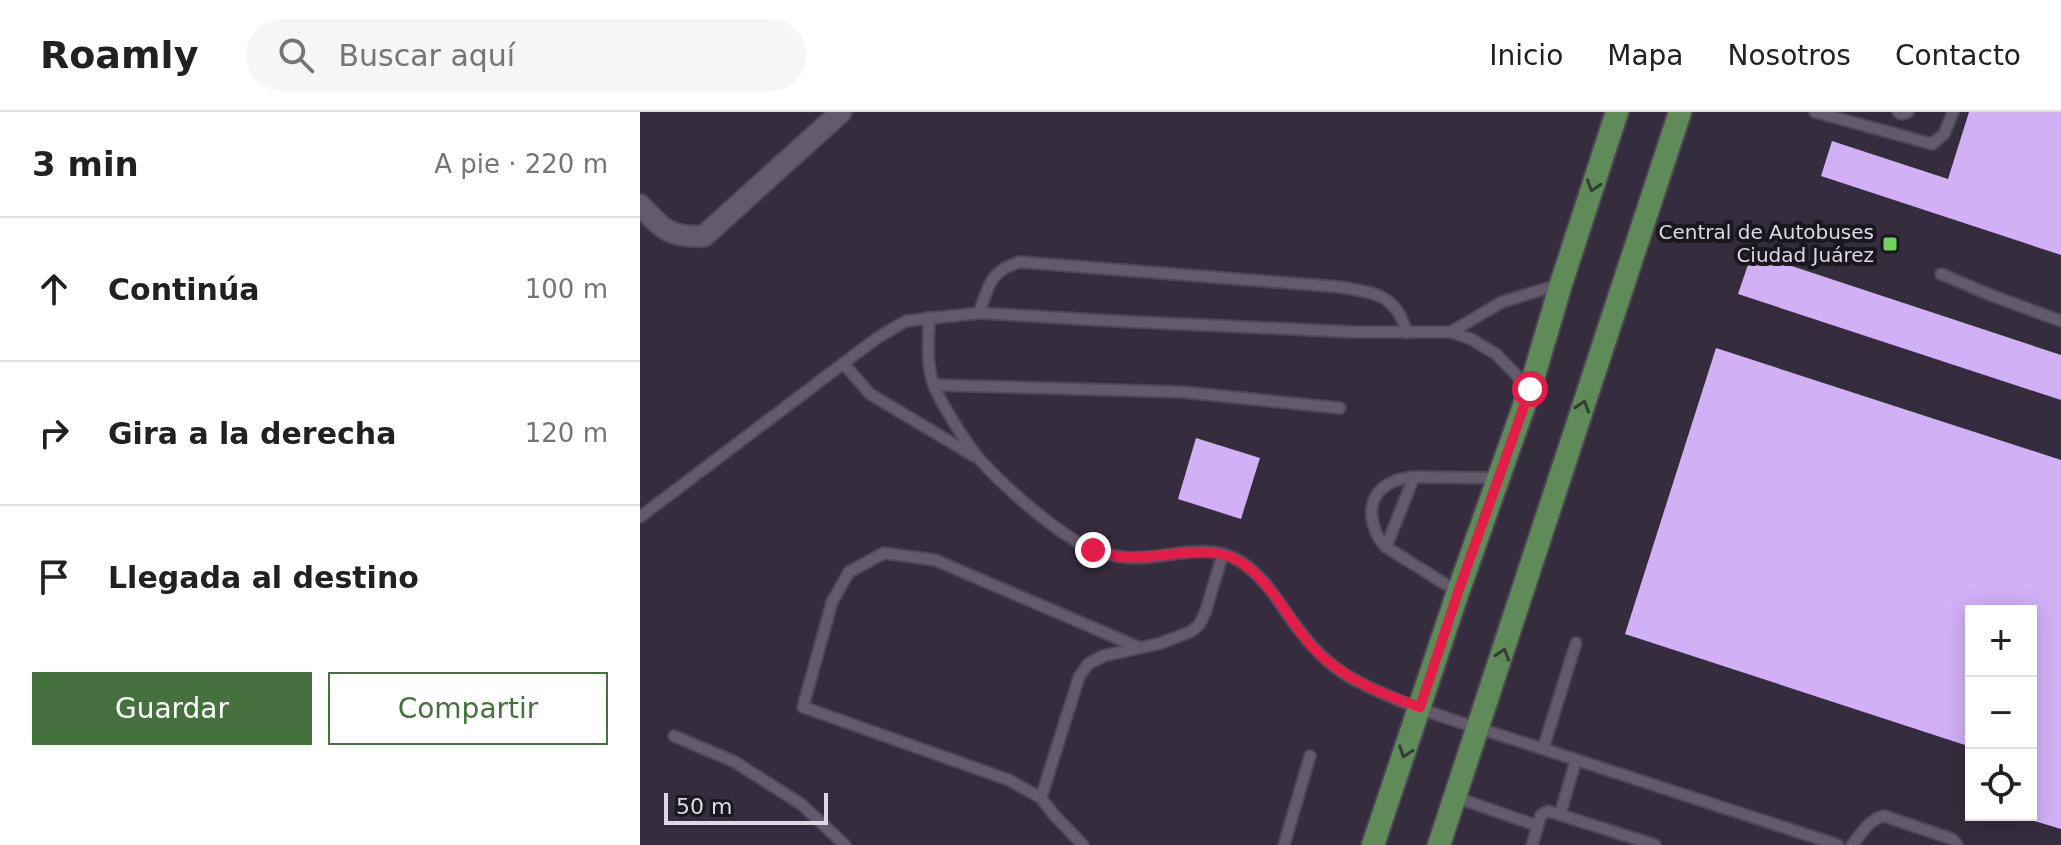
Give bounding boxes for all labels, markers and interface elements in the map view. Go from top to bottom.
search box [246,19,806,91]
text: Roamly [40,33,198,77]
icon: search [274,33,318,77]
text: Buscar aquí [338,38,515,73]
text: Inicio [1489,39,1563,72]
text: Mapa [1607,39,1684,72]
text: Nosotros [1728,39,1851,72]
text: Contacto [1895,39,2021,72]
text: 3 min [32,144,139,184]
text: A pie · 220 m [434,149,608,179]
one-way arrow [1586,179,1602,193]
place label: Central de Autobuses Ciudad Juárez [1659,220,1874,267]
marker: Central de Autobuses Ciudad Juárez [1881,235,1899,253]
icon: ahead [32,267,76,311]
text: Continúa [108,272,260,307]
text: 100 m [525,274,608,304]
route start [1512,371,1548,407]
one-way arrow [1574,400,1590,414]
icon: right [32,411,76,455]
text: Gira a la derecha [108,416,396,451]
text: 120 m [525,418,608,448]
route end [1075,532,1111,568]
icon: arrive [32,555,76,599]
text: Llegada al destino [108,560,419,595]
map controls [1965,605,2037,821]
button: + [1965,605,2037,677]
one-way arrow [1494,647,1510,661]
button: Guardar [32,672,312,745]
button: Compartir [328,672,608,745]
button: − [1965,677,2037,749]
one-way arrow [1398,744,1414,758]
button: locate [1965,749,2037,821]
scale bar [664,789,828,825]
text: 50 m [676,794,732,819]

